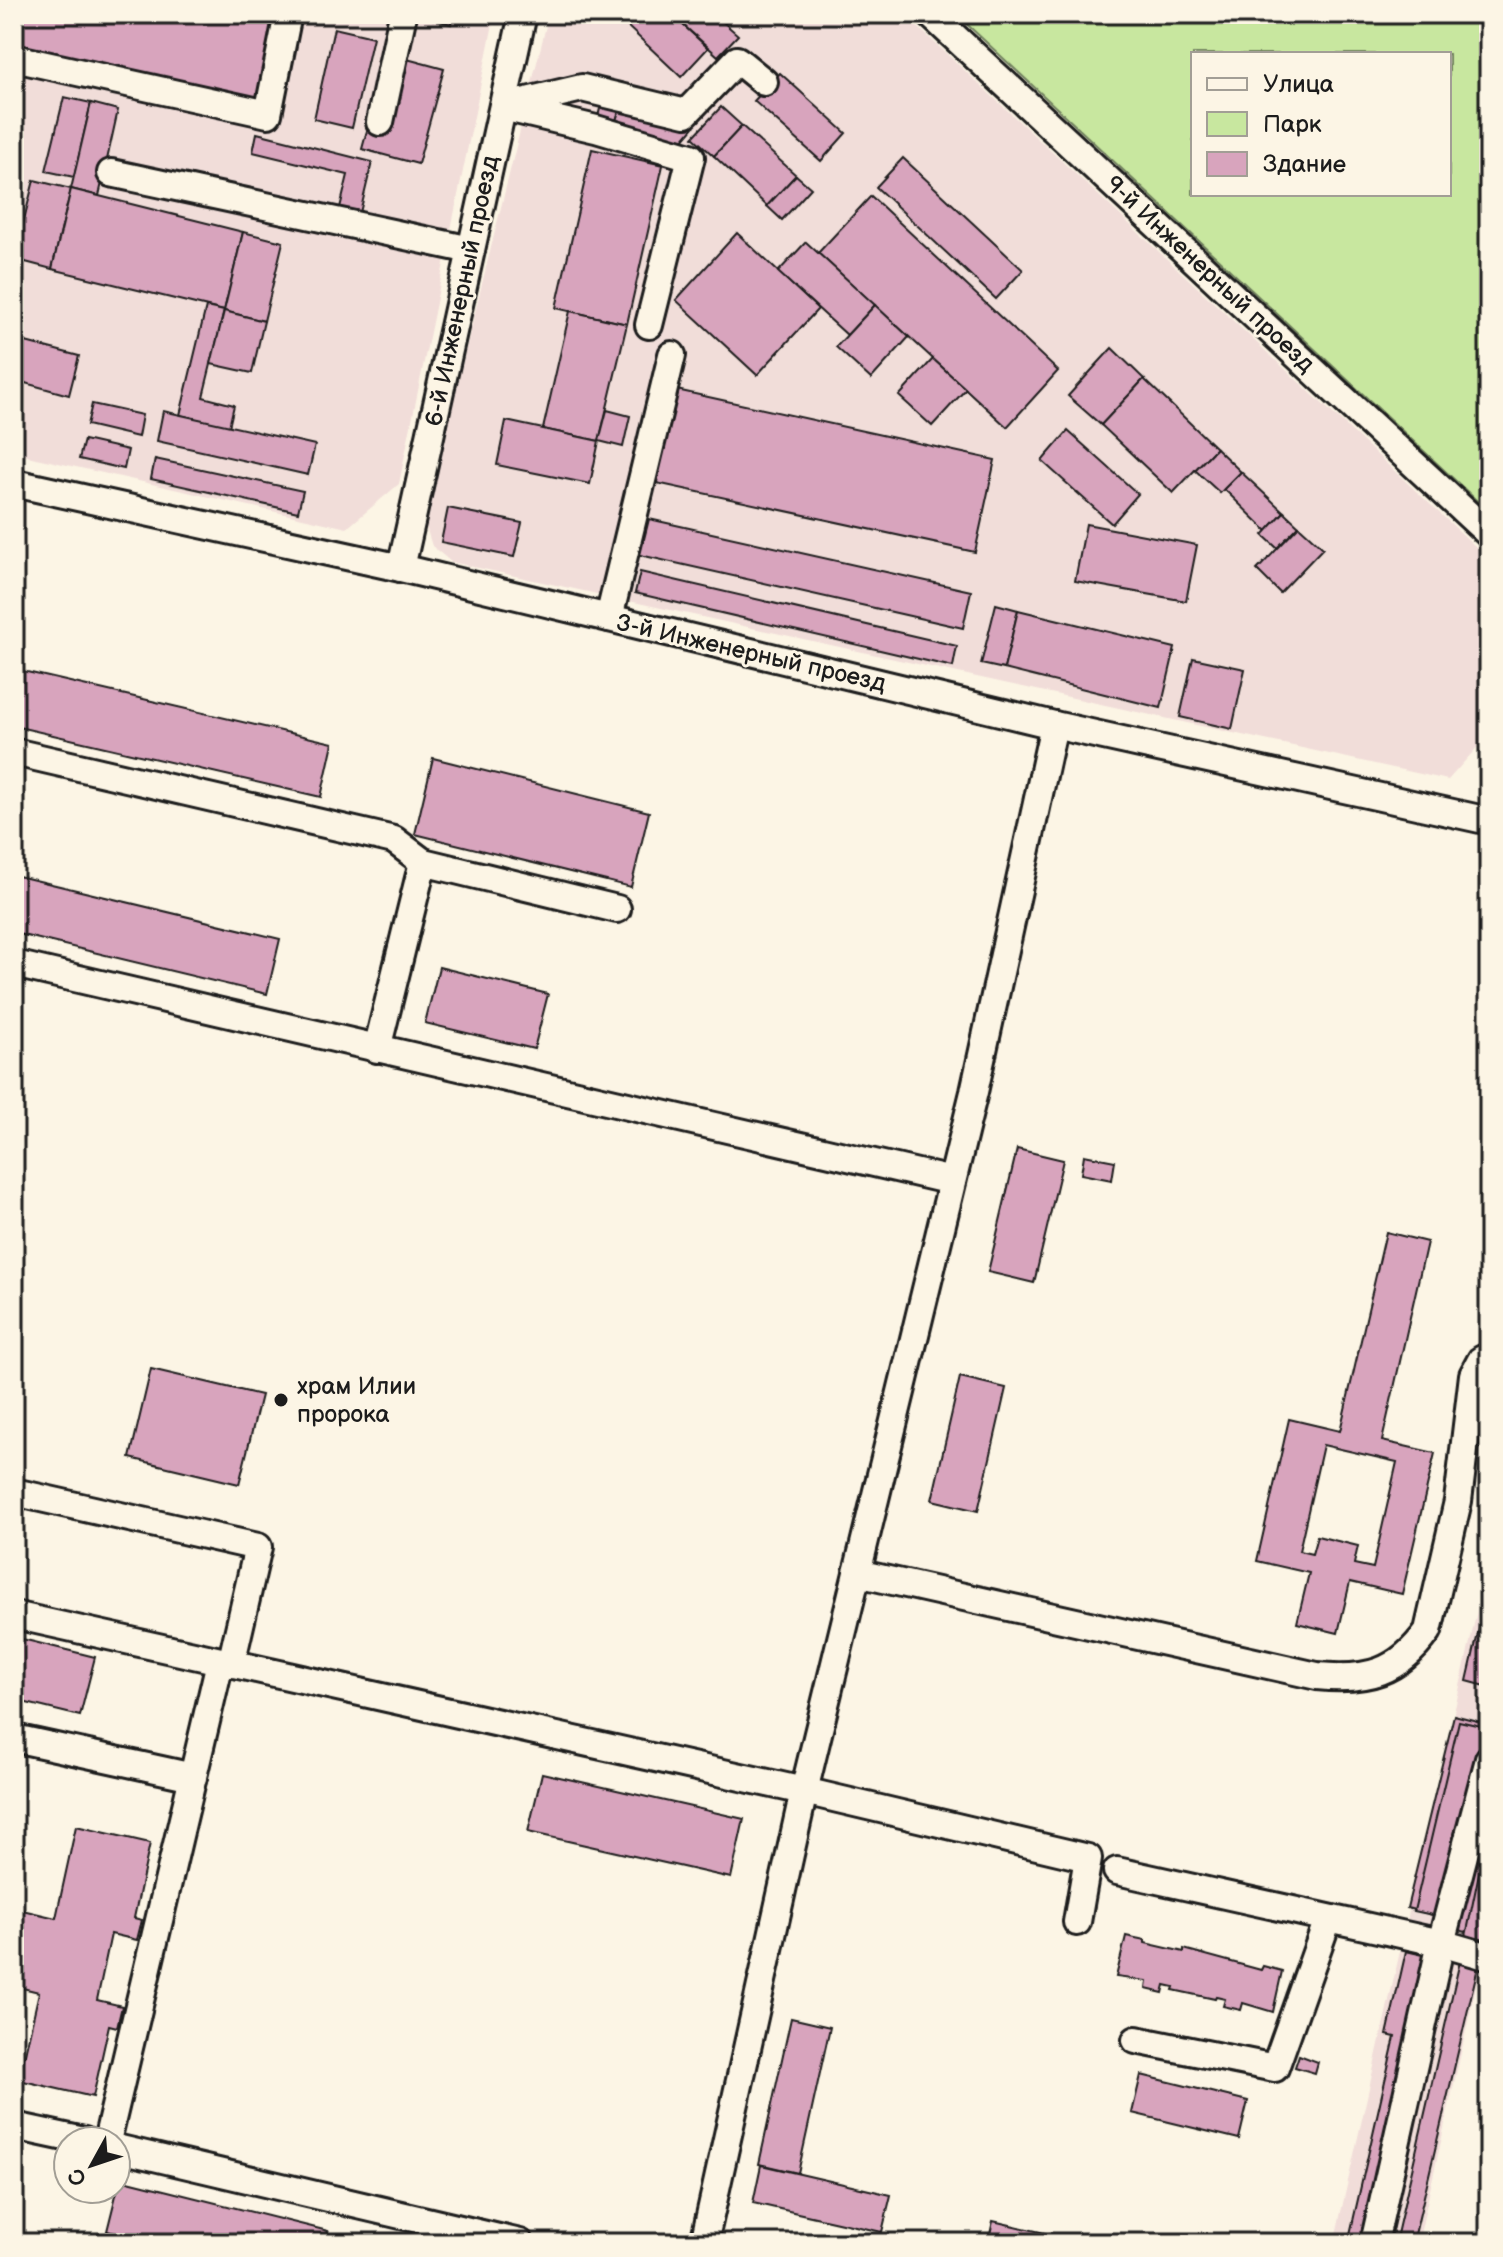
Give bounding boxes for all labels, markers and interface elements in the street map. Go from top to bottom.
legend [1191,52,1451,196]
text: Улица [1263,70,1334,99]
text: Парк [1263,110,1322,139]
text: Здание [1263,150,1346,179]
street label: 6-й Инженерный проезд [419,153,505,429]
street label: 9-й Инженерный проезд [1099,170,1321,379]
street label: 3-й Инженерный проезд [613,608,889,698]
place label: храм Илии пророка [297,1372,416,1429]
marker: храм Илии пророка [272,1391,290,1409]
north arrow [52,2125,132,2205]
text: С [63,2162,93,2191]

